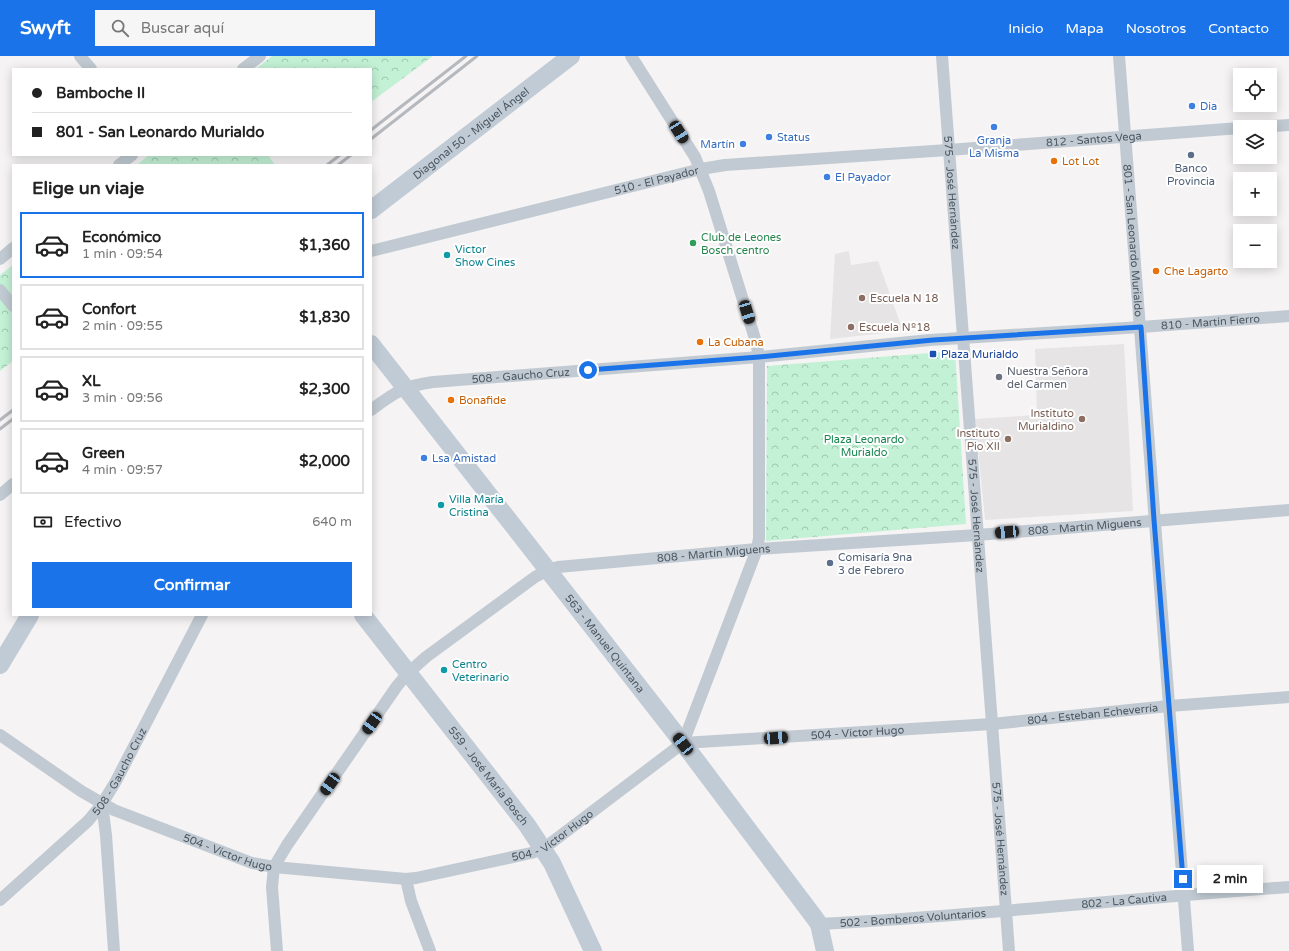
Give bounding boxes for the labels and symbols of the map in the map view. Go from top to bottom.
street label: Diagonal 50 - Miguel Ángel [410,84,531,182]
place label: Dia [1200,100,1217,113]
marker: Dia [1187,101,1197,111]
car [668,119,690,145]
marker: Granja La Misma [989,122,999,132]
street label: 812 - Santos Vega [1045,129,1142,149]
place label: Status [777,131,810,144]
marker: Status [764,132,774,142]
place label: Granja La Misma [969,134,1019,160]
street label: 575 - José Hernández [941,135,963,251]
place label: Martín [700,138,735,151]
marker: Martín [738,139,748,149]
marker: Banco Provincia [1186,150,1196,160]
place label: Lot Lot [1062,155,1099,168]
marker: Lot Lot [1049,156,1059,166]
place label: Banco Provincia [1167,162,1215,188]
street label: 510 - El Payador [613,163,701,197]
street label: 801 - San Leonardo Murialdo [1121,164,1146,318]
place label: El Payador [835,171,891,184]
marker: El Payador [822,172,832,182]
place label: Club de Leones Bosch centro [701,231,781,257]
marker: Club de Leones Bosch centro [688,238,698,248]
place label: Victor Show Cines [455,243,515,269]
marker: Victor Show Cines [442,250,452,260]
place label: Che Lagarto [1164,265,1228,278]
marker: Che Lagarto [1151,266,1161,276]
place label: Escuela N 18 [870,292,938,305]
marker: Escuela N 18 [857,293,867,303]
car [738,299,756,325]
street label: 810 - Martín Fierro [1161,312,1261,332]
place label: Escuela Nº18 [859,321,930,334]
marker: Escuela Nº18 [846,322,856,332]
place label: La Cubana [708,336,764,349]
marker: La Cubana [695,337,705,347]
place label: Plaza Murialdo [941,348,1019,361]
marker: Plaza Murialdo [928,349,938,359]
route start [579,361,597,379]
street label: 508 - Gaucho Cruz [471,365,571,386]
place label: Nuestra Señora del Carmen [1007,365,1088,391]
marker: Nuestra Señora del Carmen [994,372,1004,382]
place label: Bonafide [459,394,506,407]
marker: Bonafide [446,395,456,405]
place label: Instituto Murialdino [1018,407,1074,433]
marker: Instituto Murialdino [1077,414,1087,424]
place label: Instituto Pio XII [956,427,1000,453]
park label: Plaza Leonardo Murialdo [824,433,905,459]
marker: Instituto Pio XII [1003,434,1013,444]
place label: Lsa Amistad [432,452,496,465]
marker: Lsa Amistad [419,453,429,463]
street label: 575 - José Hernández [966,458,987,574]
place label: Villa María Cristina [449,493,504,519]
marker: Villa María Cristina [436,500,446,510]
street label: 808 - Martín Miguens [1027,515,1142,537]
car [995,525,1019,539]
street label: 808 - Martín Miguens [656,542,771,565]
place label: Comisaría 9na 3 de Febrero [838,551,912,577]
marker: Comisaría 9na 3 de Febrero [825,558,835,568]
street label: 563 - Manuel Quintana [563,592,648,695]
place label: Centro Veterinario [452,658,509,684]
marker: Centro Veterinario [439,665,449,675]
street label: 804 - Esteban Echeverría [1027,701,1159,727]
car [360,710,384,736]
street label: 504 - Víctor Hugo [810,723,905,742]
street label: 559 - José María Bosch [446,724,531,828]
street label: 508 - Gaucho Cruz [89,725,149,818]
car [671,731,695,757]
car [764,731,788,745]
car [318,771,342,797]
street label: 575 - José Hernández [990,781,1011,897]
street label: 504 - Víctor Hugo [510,807,596,864]
street label: 504 - Víctor Hugo [181,831,274,873]
callout: 2 min [1197,865,1263,893]
route end [1174,870,1192,888]
street label: 802 - La Cautiva [1081,890,1167,911]
street label: 502 - Bomberos Voluntarios [839,906,986,929]

